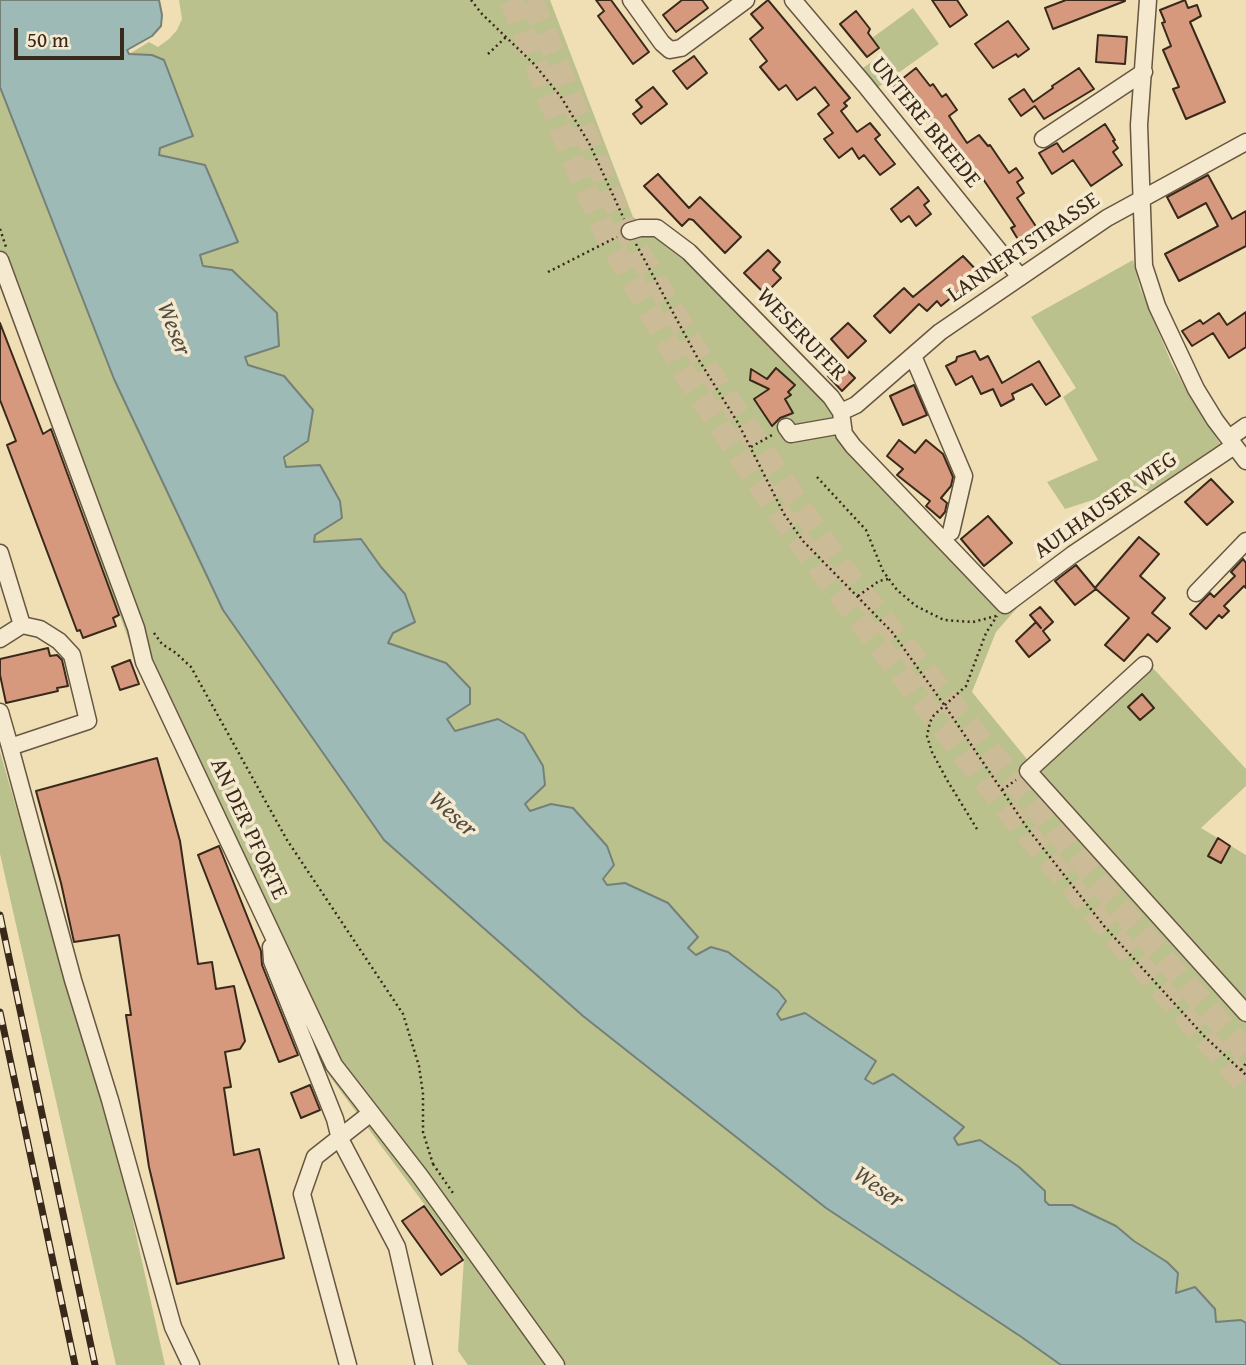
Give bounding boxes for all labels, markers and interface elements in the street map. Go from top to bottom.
scale bar [18,14,128,58]
text: 50 m [27,24,69,55]
street label: UNTERE BREEDE [864,52,986,194]
street label: LANNERTSTRASSE [943,187,1105,309]
street label: WESERUFER [750,283,852,387]
water label: Weser [149,298,197,360]
street label: AULHAUSER WEG [1029,446,1183,566]
street label: AN DER PFORTE [203,754,293,904]
water label: Weser [422,786,482,844]
water label: Weser [847,1160,909,1216]

